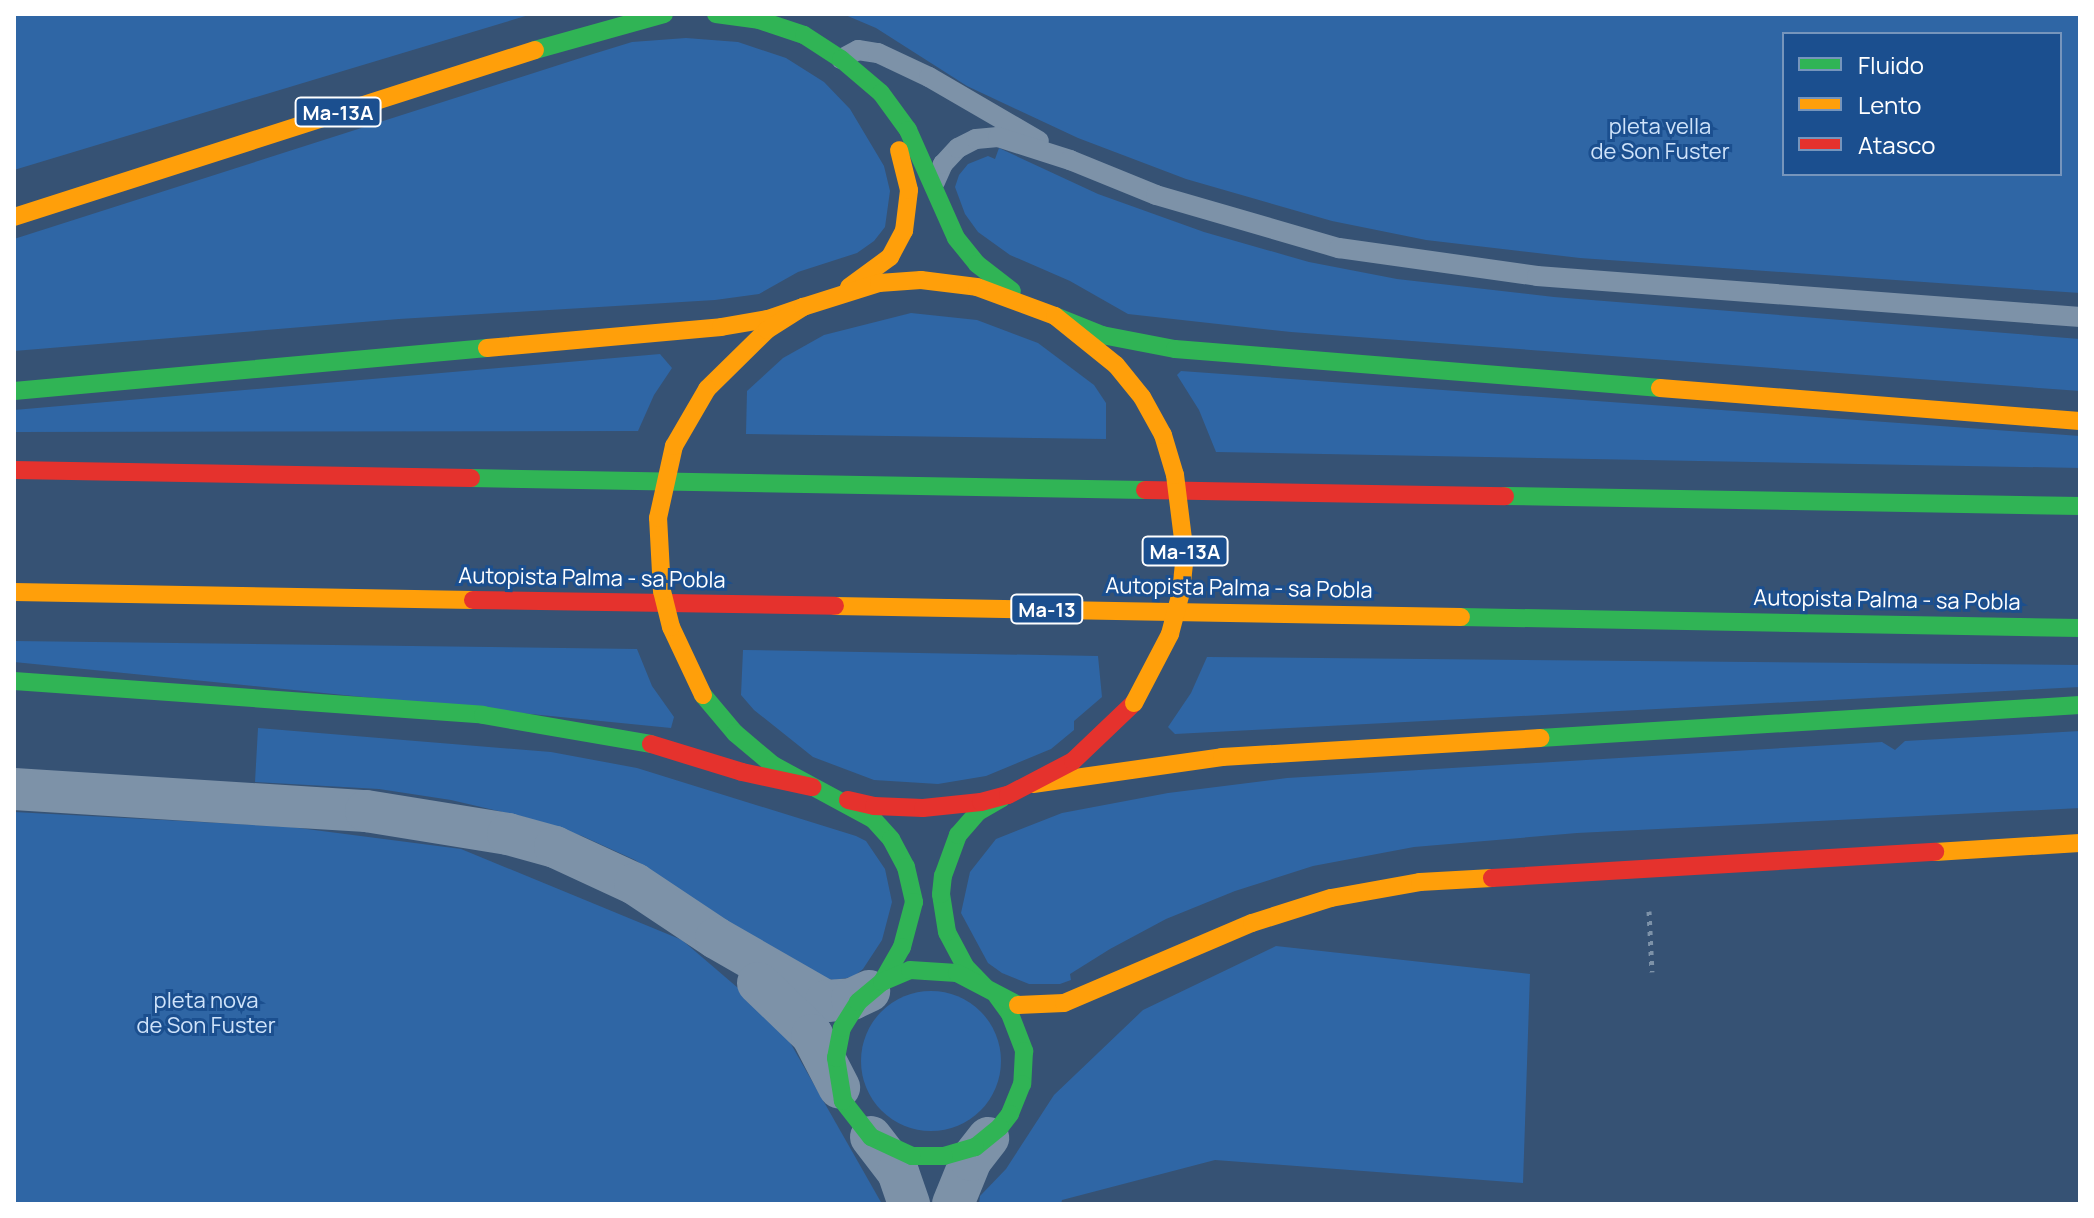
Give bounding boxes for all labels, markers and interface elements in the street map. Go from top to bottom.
legend [1782,32,2062,176]
text: Fluido [1858,48,1924,81]
text: Lento [1858,88,1922,121]
road number: Ma-13A [294,96,382,128]
park label: pleta vella de Son Fuster [1590,113,1730,164]
text: Atasco [1858,128,1935,161]
road number: Ma-13A [1141,535,1229,567]
street label: Autopista Palma - sa Pobla [458,562,726,594]
street label: Autopista Palma - sa Pobla [1105,572,1373,604]
street label: Autopista Palma - sa Pobla [1753,584,2021,616]
road number: Ma-13 [1009,593,1085,625]
park label: pleta nova de Son Fuster [136,987,276,1038]

